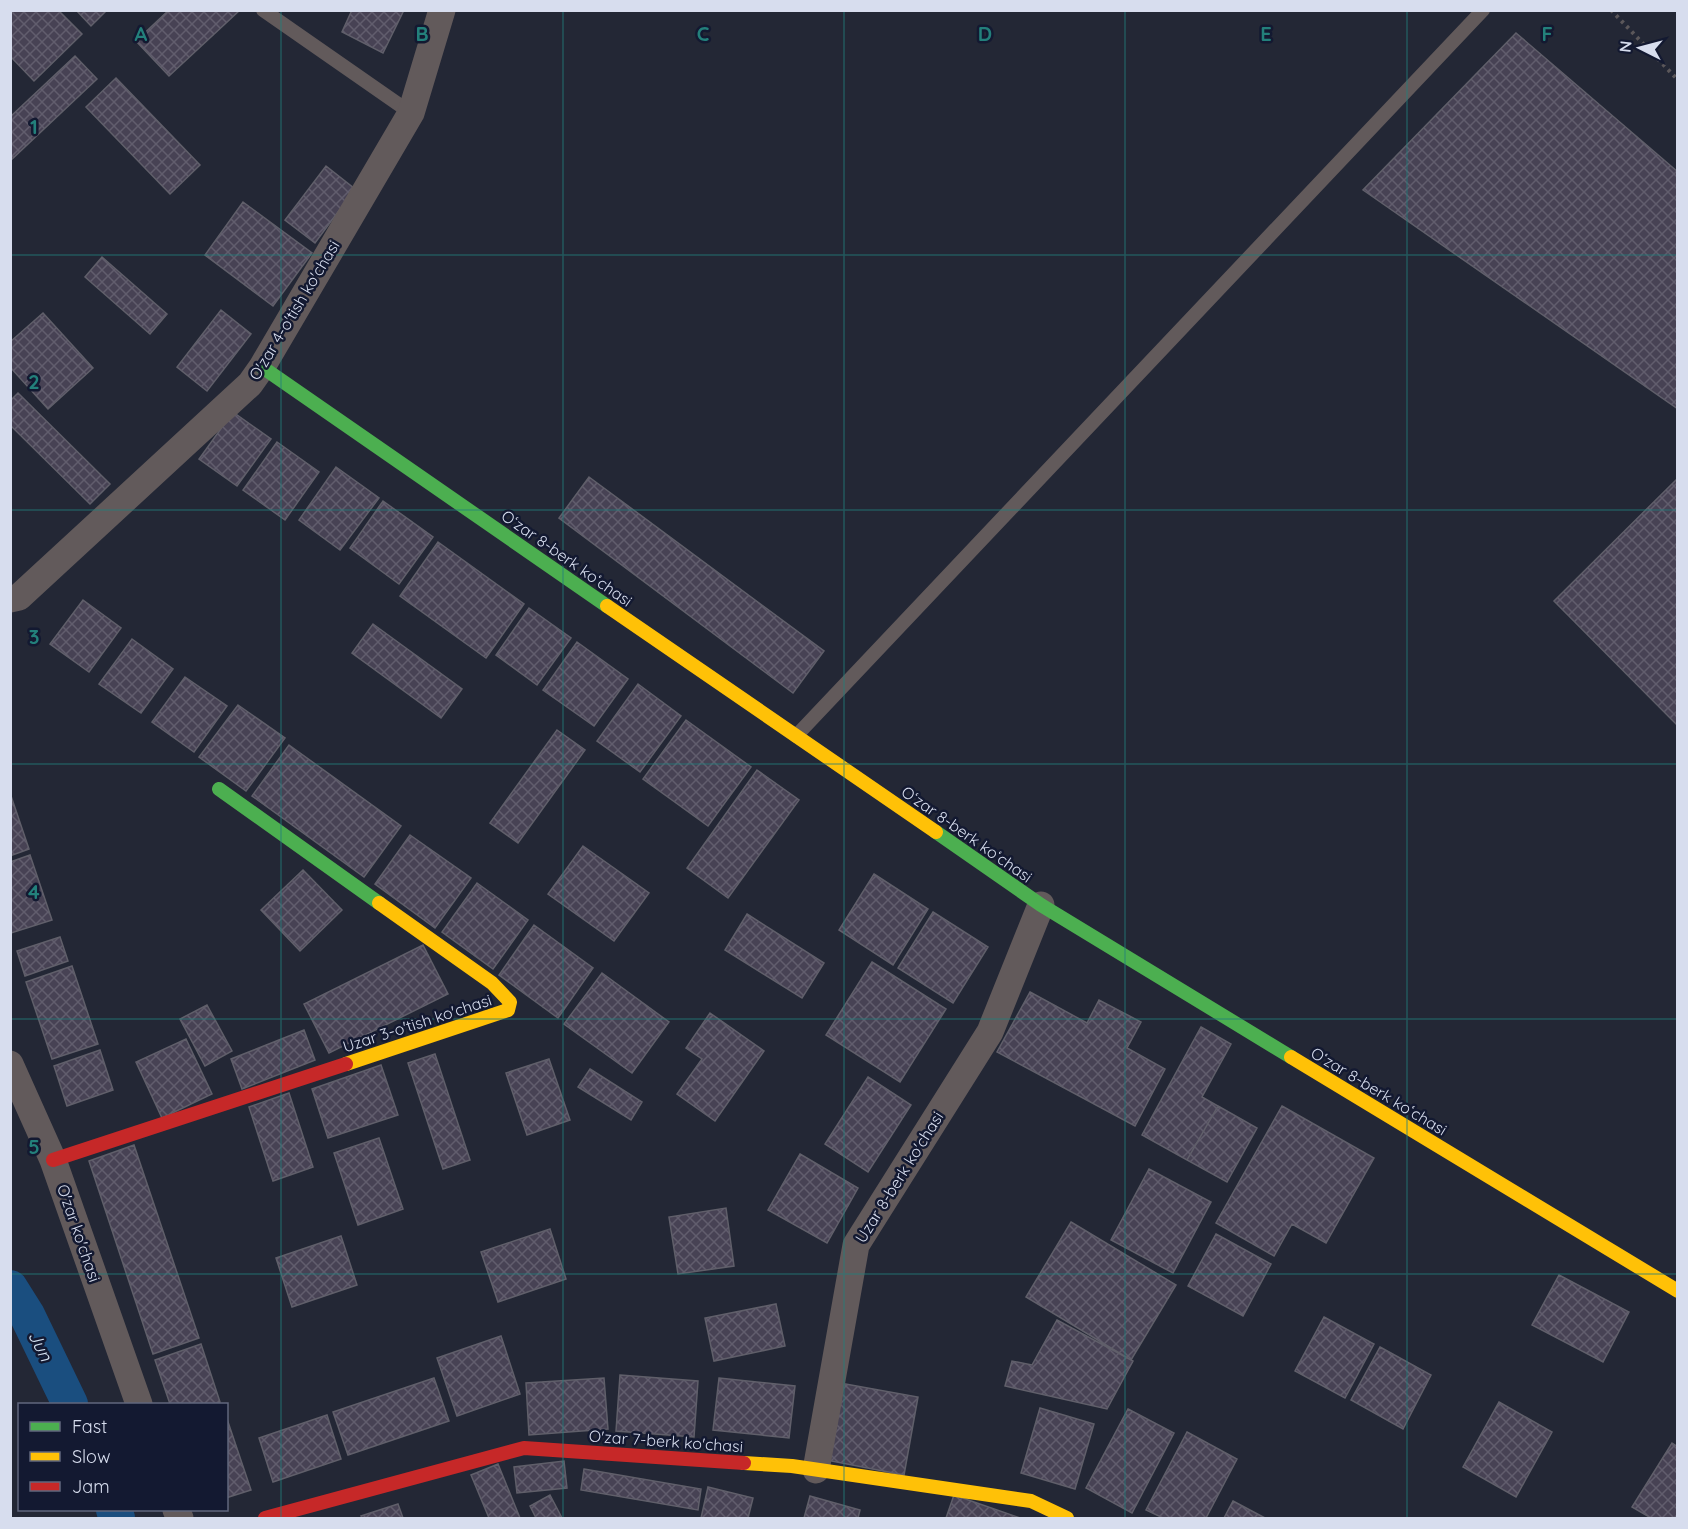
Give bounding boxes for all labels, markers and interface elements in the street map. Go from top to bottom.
north arrow [1610,18,1670,78]
text: A [135,21,148,46]
text: B [415,21,429,46]
text: C [697,21,710,46]
text: D [978,21,992,46]
text: E [1260,21,1272,46]
text: F [1541,21,1553,46]
text: N [1615,40,1636,53]
text: 1 [30,114,38,139]
street label: O'zar 4-o'tish ko'chasi [244,237,344,383]
text: 2 [28,369,40,394]
street label: Oʻzar 8-berk koʻchasi [498,505,636,611]
text: 3 [29,624,39,649]
street label: Oʻzar 8-berk koʻchasi [898,781,1036,887]
text: 4 [28,879,40,904]
street label: Uzar 3-o'tish ko'chasi [340,989,494,1057]
street label: Oʻzar 8-berk koʻchasi [1307,1042,1451,1140]
street label: Uzar 8-berk ko'chasi [851,1108,947,1246]
text: 5 [28,1134,40,1159]
street label: O'zar ko'chasi [53,1181,105,1285]
water label: Jun [23,1327,58,1365]
legend [18,1403,228,1511]
text: Fast [72,1415,107,1438]
street label: O'zar 7-berk ko'chasi [588,1426,744,1456]
text: Slow [72,1445,110,1468]
text: Jam [72,1475,110,1498]

